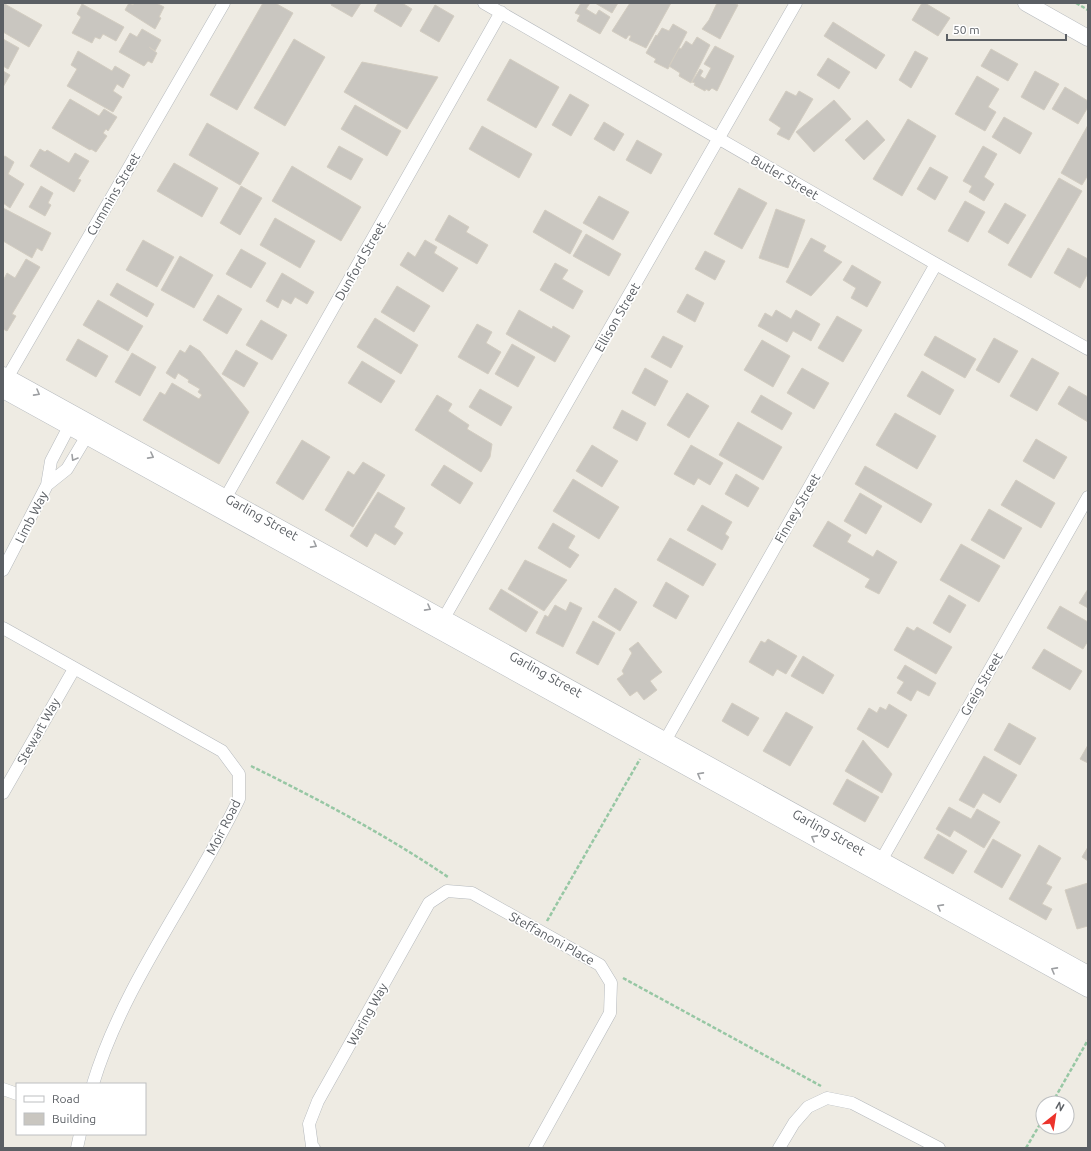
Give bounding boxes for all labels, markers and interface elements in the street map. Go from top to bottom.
scale bar [947,16,1066,42]
text: 50 m [953,23,980,36]
street label: Cummins Street [84,150,142,238]
street label: Butler Street [749,152,821,202]
street label: Dunford Street [332,219,388,303]
street label: Ellison Street [592,280,642,354]
one-way arrow [33,389,40,396]
one-way arrow [147,451,154,459]
one-way arrow [71,454,78,461]
street label: Finney Street [772,471,822,545]
street label: Limb Way [12,489,50,545]
street label: Garling Street [223,491,301,543]
one-way arrow [310,541,317,548]
one-way arrow [424,604,431,611]
street label: Garling Street [507,648,585,700]
street label: Greig Street [957,650,1005,718]
street label: Stewart Way [14,695,62,767]
one-way arrow [697,772,704,780]
street label: Moir Road [203,797,243,857]
street label: Garling Street [790,806,868,858]
one-way arrow [811,835,818,842]
one-way arrow [937,905,944,912]
street label: Steffanoni Place [507,909,597,967]
one-way arrow [1051,968,1058,975]
street label: Waring Way [344,980,390,1048]
legend [16,1083,146,1135]
text: Road [52,1092,80,1105]
north arrow [1035,1095,1075,1135]
text: N [1053,1099,1067,1114]
text: Building [52,1112,96,1125]

